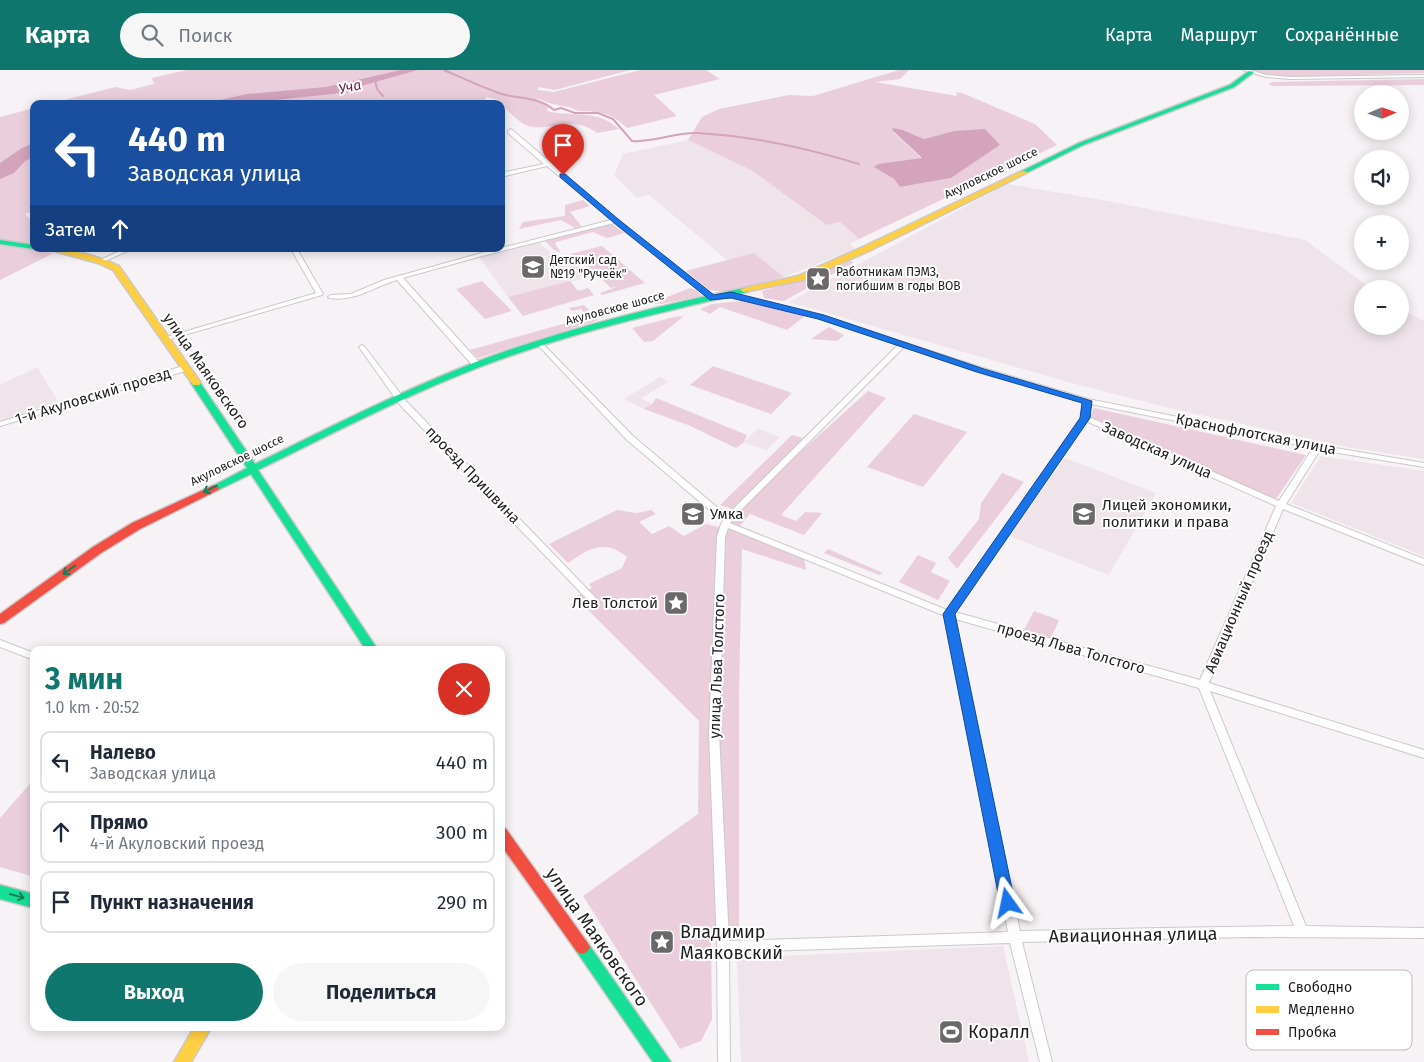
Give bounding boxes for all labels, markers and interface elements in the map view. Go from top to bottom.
search box [120,13,470,58]
text: Карта [25,21,90,49]
icon: search [138,21,166,49]
text: Поиск [178,24,232,47]
text: Карта [1105,24,1153,46]
text: Маршрут [1181,24,1257,46]
text: Сохранённые [1285,24,1399,46]
water label: Уча [337,76,363,98]
north arrow [1354,85,1409,140]
map controls [1354,85,1409,335]
text: 440 m [128,118,226,160]
icon: left [45,120,110,185]
pin [542,124,584,175]
icon: arrive [549,131,577,159]
street label: Акуловское шоссе [942,144,1040,202]
button: sound [1354,150,1409,205]
text: Заводская улица [128,160,301,187]
icon: ahead [106,215,134,243]
button: + [1354,215,1409,270]
text: Затем [45,218,96,241]
place label: Детский сад №19 "Ручеёк" [549,253,627,281]
school or university icon: Детский сад №19 "Ручеёк" [520,254,546,280]
place label: Работникам ПЭМЗ, погибшим в годы ВОВ [836,265,961,293]
place icon: Работникам ПЭМЗ, погибшим в годы ВОВ [805,266,831,292]
button: − [1354,280,1409,335]
street label: Акуловское шоссе [564,288,666,328]
street label: улица Маяковского [159,310,253,432]
street label: 1-й Акуловский проезд [13,364,173,428]
street label: Краснофлотская улица [1174,410,1338,458]
street label: Заводская улица [1099,418,1215,482]
street label: проезд Пришвина [422,423,524,527]
street label: Акуловское шоссе [188,431,286,489]
one-way arrow [203,485,218,494]
place label: Лицей экономики, политики и права [1102,496,1231,531]
school or university icon: Умка [680,501,706,527]
school or university icon: Лицей экономики, политики и права [1071,501,1097,527]
place label: Умка [710,505,743,523]
street label: Авиационный проезд [1201,528,1277,676]
one-way arrow [63,565,77,575]
place icon: Лев Толстой [663,590,689,616]
street label: улица Льва Толстого [705,593,729,739]
place label: Лев Толстой [572,594,658,612]
street label: проезд Льва Толстого [995,618,1147,678]
text: 3 мин [45,661,123,697]
button: close [438,663,490,715]
text: 1.0 km · 20:52 [45,698,139,717]
text: Налево [90,741,156,764]
icon: left [47,748,75,776]
text: 440 m [436,751,488,774]
text: Заводская улица [90,764,216,783]
text: Прямо [90,811,148,834]
icon: ahead [47,818,75,846]
text: 300 m [436,821,488,844]
text: 4-й Акуловский проезд [90,834,264,853]
street label: улица Маяковского [541,863,653,1011]
position arrow [981,876,1033,928]
icon: arrive [47,888,75,916]
text: Пункт назначения [90,891,254,914]
text: 290 m [437,891,488,914]
one-way arrow [8,892,24,902]
place label: Владимир Маяковский [680,921,783,964]
street label: Авиационная улица [1048,923,1218,947]
place icon: Владимир Маяковский [649,929,675,955]
button: Выход [45,963,263,1021]
button: Поделиться [273,963,490,1021]
legend [1246,970,1412,1050]
text: Свободно [1288,979,1352,996]
text: Медленно [1288,1001,1355,1018]
sports icon: Коралл [938,1019,964,1045]
place label: Коралл [968,1021,1030,1043]
text: Пробка [1288,1024,1337,1041]

